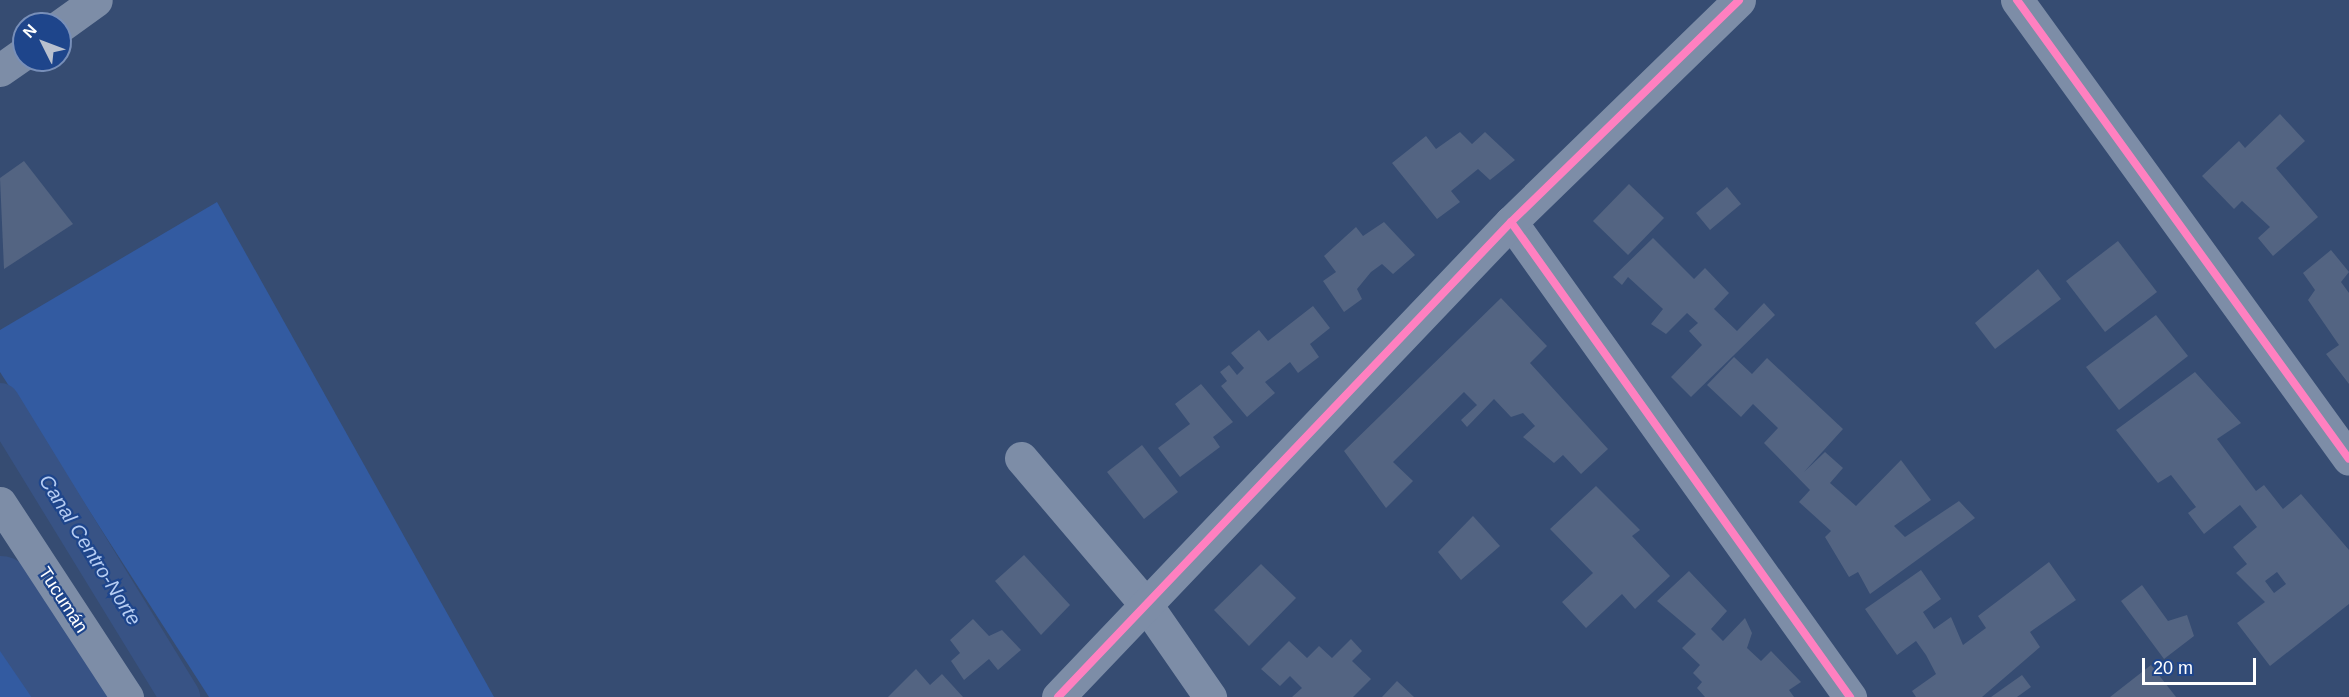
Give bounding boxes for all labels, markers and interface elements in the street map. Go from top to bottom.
north arrow [12,12,72,72]
text: N [20,21,40,41]
water label: Canal Centro-Norte [34,470,146,630]
street label: Tucumán [34,563,92,637]
scale bar [2145,646,2259,684]
text: 20 m [2153,658,2193,678]

